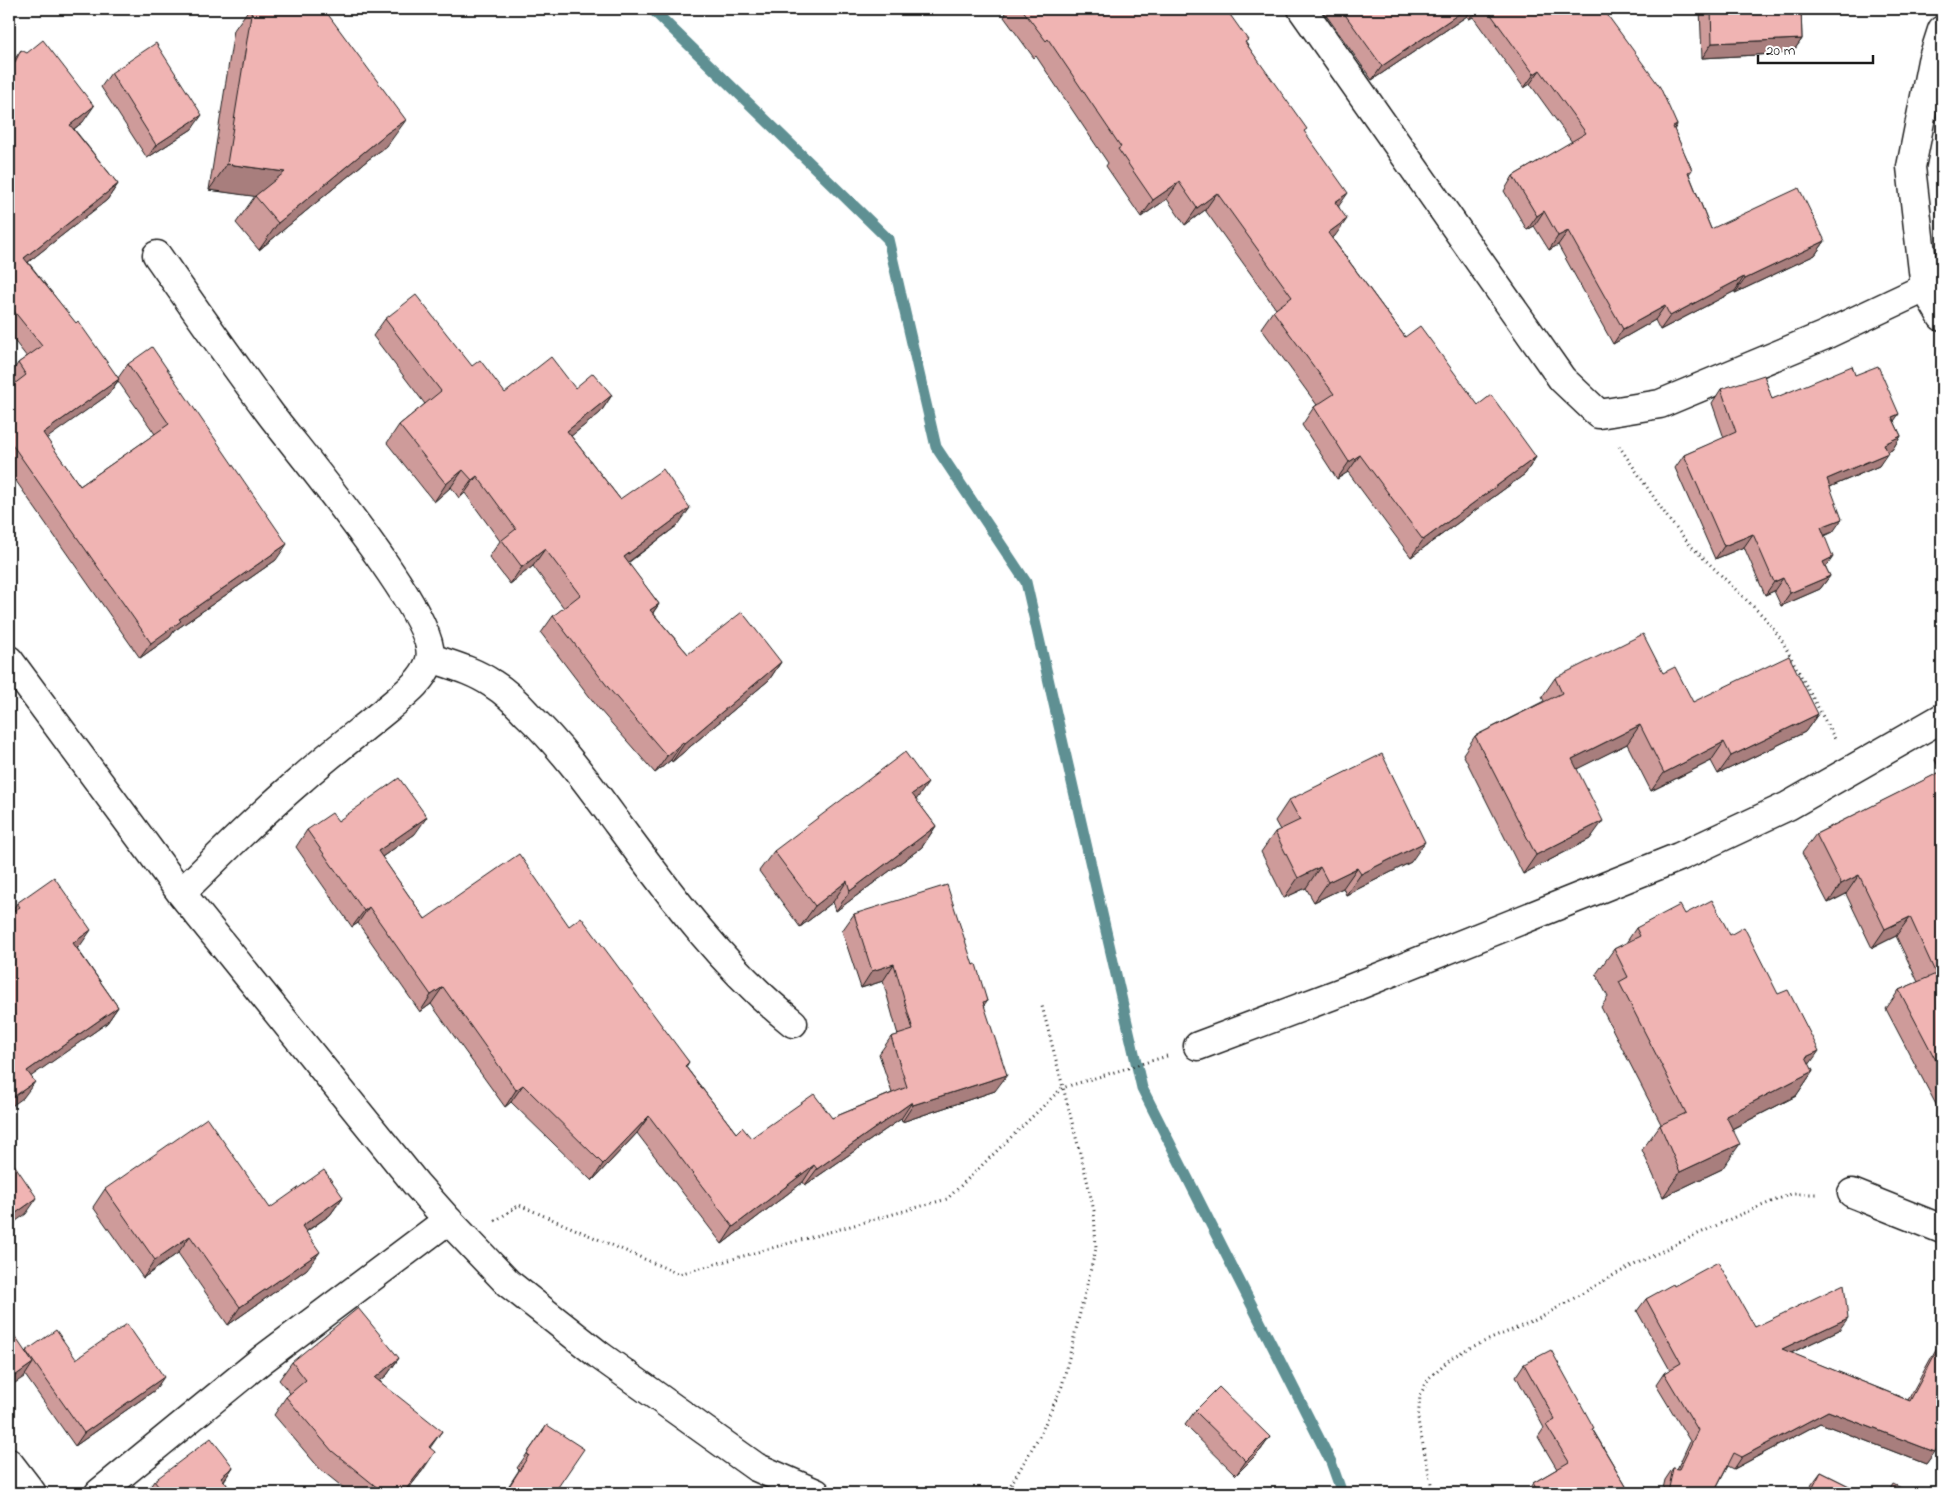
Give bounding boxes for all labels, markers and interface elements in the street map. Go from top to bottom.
scale bar [1758,32,1874,64]
text: 20 m [1766,40,1796,62]

